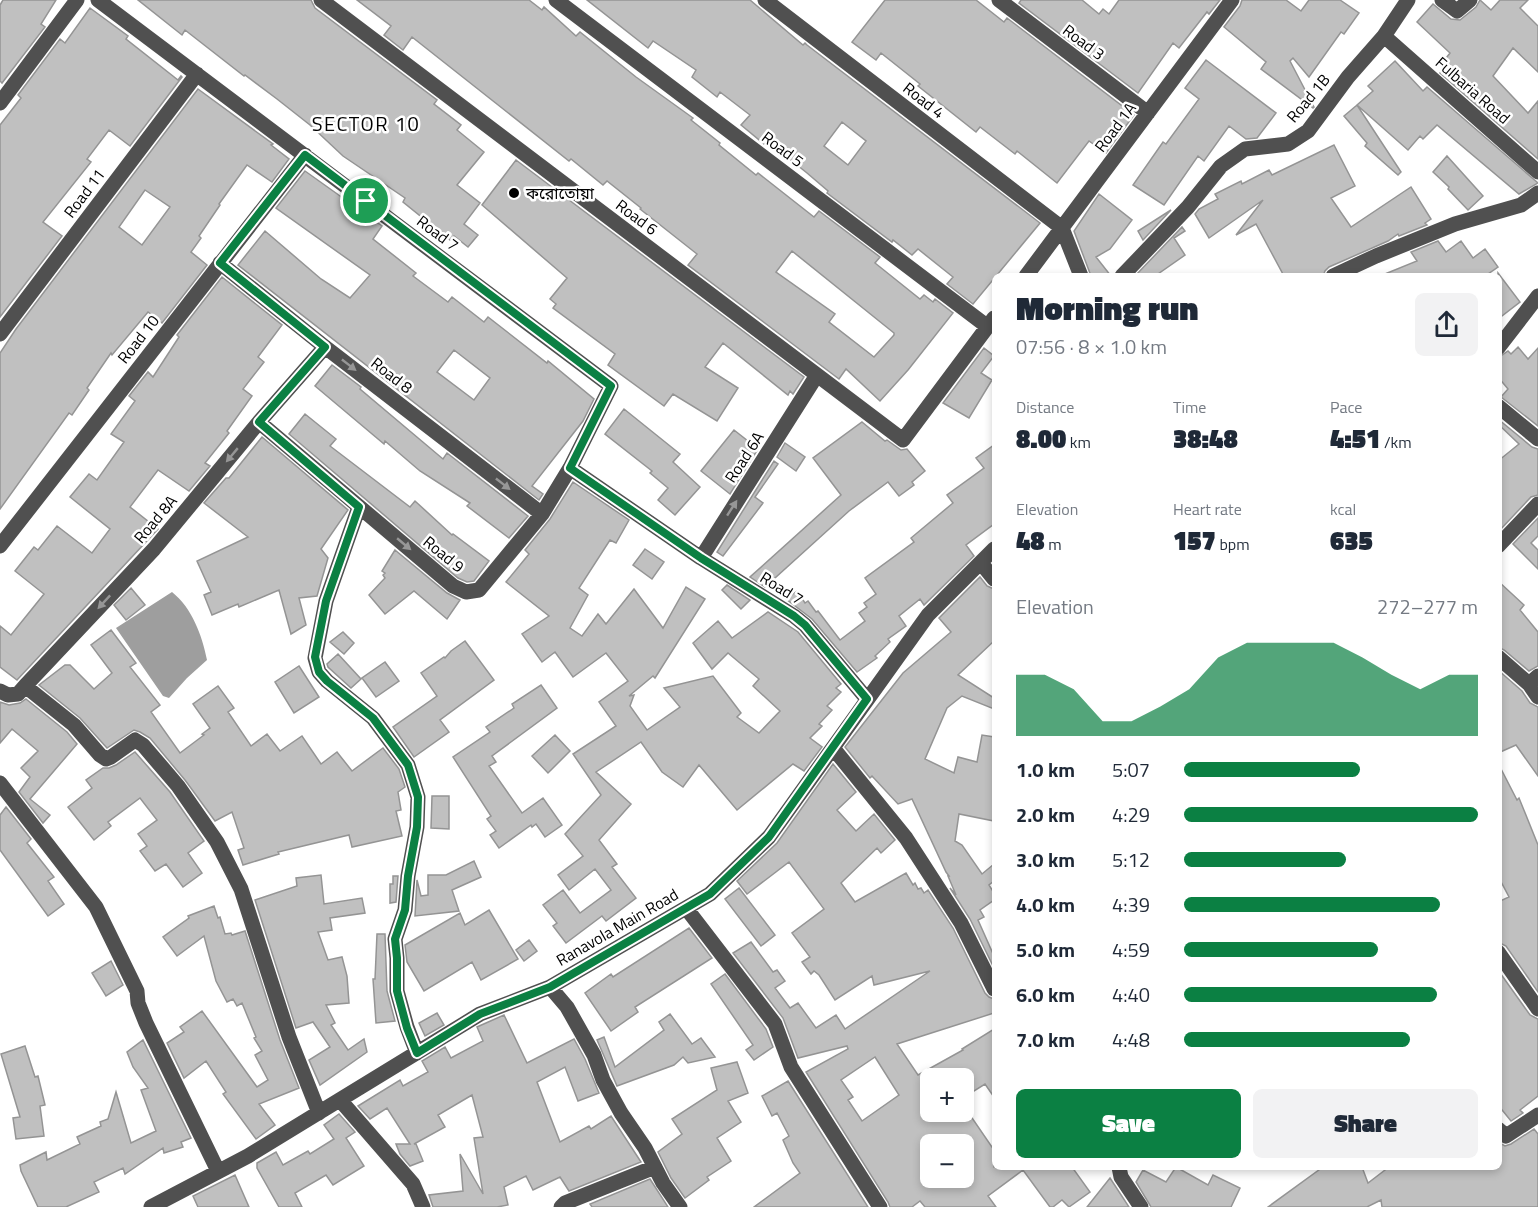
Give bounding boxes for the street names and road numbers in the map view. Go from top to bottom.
street label: Road 3 [1058,18,1110,66]
street label: Fulbaria Road [1430,51,1516,129]
street label: Road 1B [1280,68,1336,128]
street label: Road 4 [898,76,950,124]
street label: Road 1A [1088,97,1142,157]
street label: Road 5 [757,125,809,173]
street label: Road 11 [58,163,110,223]
street label: Road 6 [611,193,663,241]
street label: Road 7 [412,209,464,257]
street label: Road 10 [111,309,165,368]
street label: Road 8 [366,351,418,399]
street label: Road 6A [719,426,770,487]
street label: Road 8A [128,489,183,548]
street label: Road 9 [418,530,470,578]
street label: Road 7 [756,565,808,611]
street label: Ranavola Main Road [552,882,682,972]

